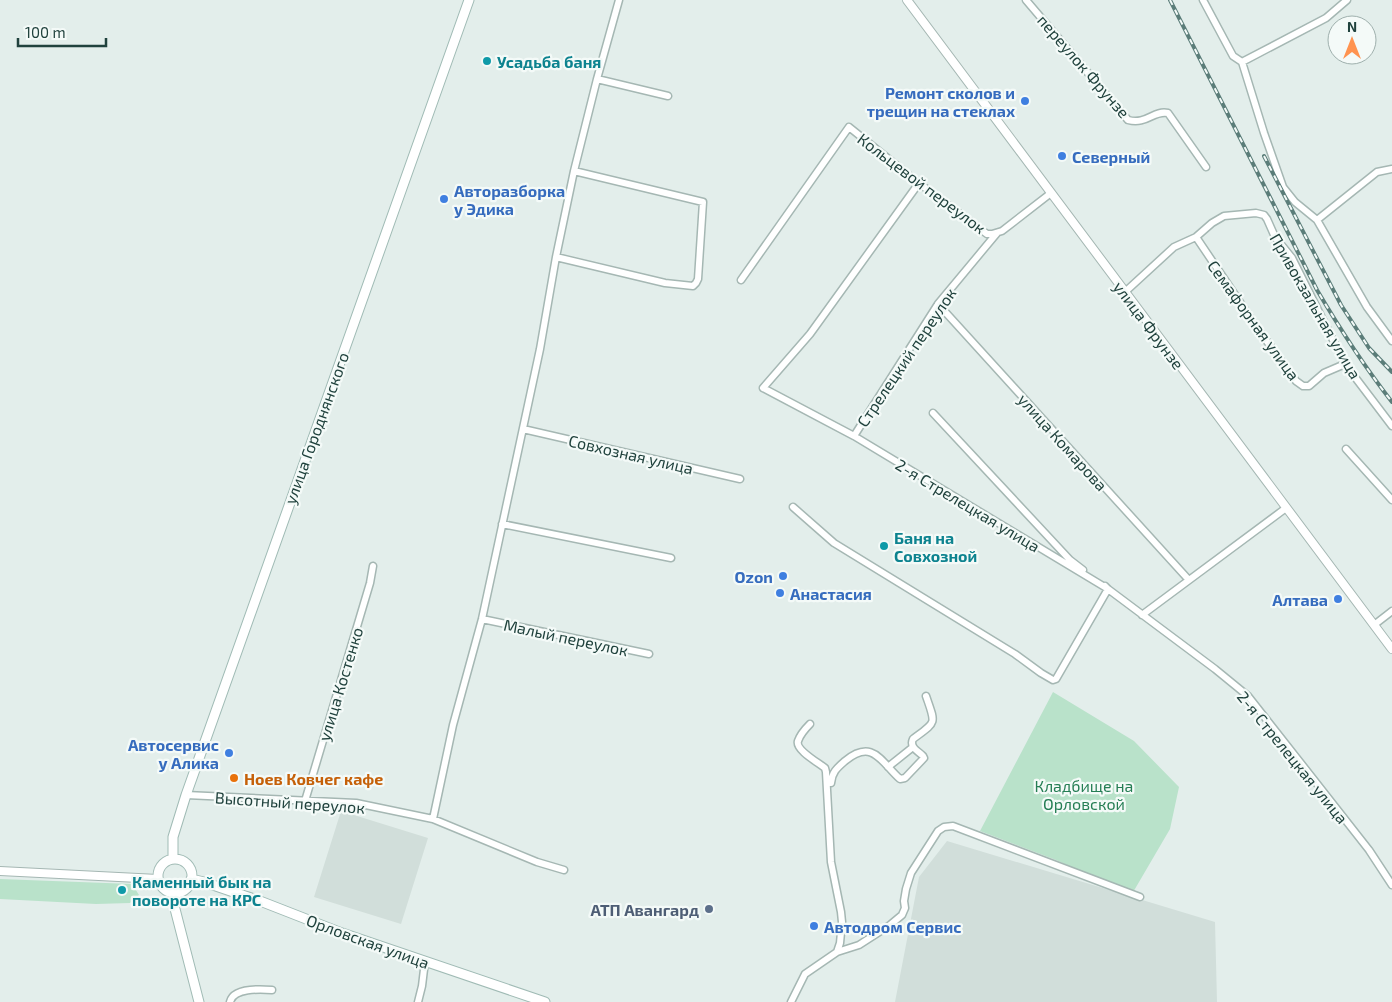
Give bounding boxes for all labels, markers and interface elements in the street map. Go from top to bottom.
street label: переулок Фрунзе [1033,10,1134,122]
scale bar [18,15,105,47]
north arrow [1327,15,1377,65]
text: N [1347,18,1357,35]
text: 100 m [25,23,66,41]
place label: Усадьба баня [497,52,601,71]
marker: Усадьба баня [481,55,493,67]
place label: Ремонт сколов и трещин на стеклах [867,83,1015,120]
marker: Ремонт сколов и трещин на стеклах [1019,95,1031,107]
street label: Кольцевой переулок [854,129,990,238]
place label: Северный [1072,147,1150,166]
marker: Северный [1056,150,1068,162]
place label: Авторазборка у Эдика [454,181,565,218]
marker: Авторазборка у Эдика [438,193,450,205]
street label: Привокзальная улица [1266,230,1366,383]
street label: Семафорная улица [1203,256,1304,384]
street label: улица Фрунзе [1109,277,1188,373]
street label: Стрелецкий переулок [852,284,961,431]
street label: улица Городнянского [280,350,353,507]
street label: улица Комарова [1014,390,1111,495]
street label: Совхозная улица [567,430,695,479]
street label: 2-я Стрелецкая улица [892,454,1044,556]
place label: Баня на Совхозной [894,528,977,565]
marker: Баня на Совхозной [878,540,890,552]
place label: Ozon [735,567,773,586]
marker: Ozon [777,570,789,582]
place label: Анастасия [790,584,872,603]
marker: Анастасия [774,587,786,599]
place label: Алтава [1272,590,1328,609]
marker: Алтава [1332,593,1344,605]
street label: Малый переулок [502,615,630,661]
street label: улица Костенко [314,625,367,744]
street label: 2-я Стрелецкая улица [1233,687,1352,828]
place label: Автосервис у Алика [128,735,219,772]
marker: Автосервис у Алика [223,747,235,759]
place label: Ноев Ковчег кафе [244,769,383,788]
marker: Ноев Ковчег кафе [228,772,240,784]
park label: Кладбище на Орловской [1035,776,1133,813]
street label: Высотный переулок [214,787,366,818]
place label: Каменный бык на повороте на КРС [132,872,271,909]
marker: Каменный бык на повороте на КРС [116,884,128,896]
place label: АТП Авангард [590,900,699,919]
marker: АТП Авангард [703,903,715,915]
street label: Орловская улица [304,910,432,973]
place label: Автодром Сервис [824,917,961,936]
marker: Автодром Сервис [808,920,820,932]

